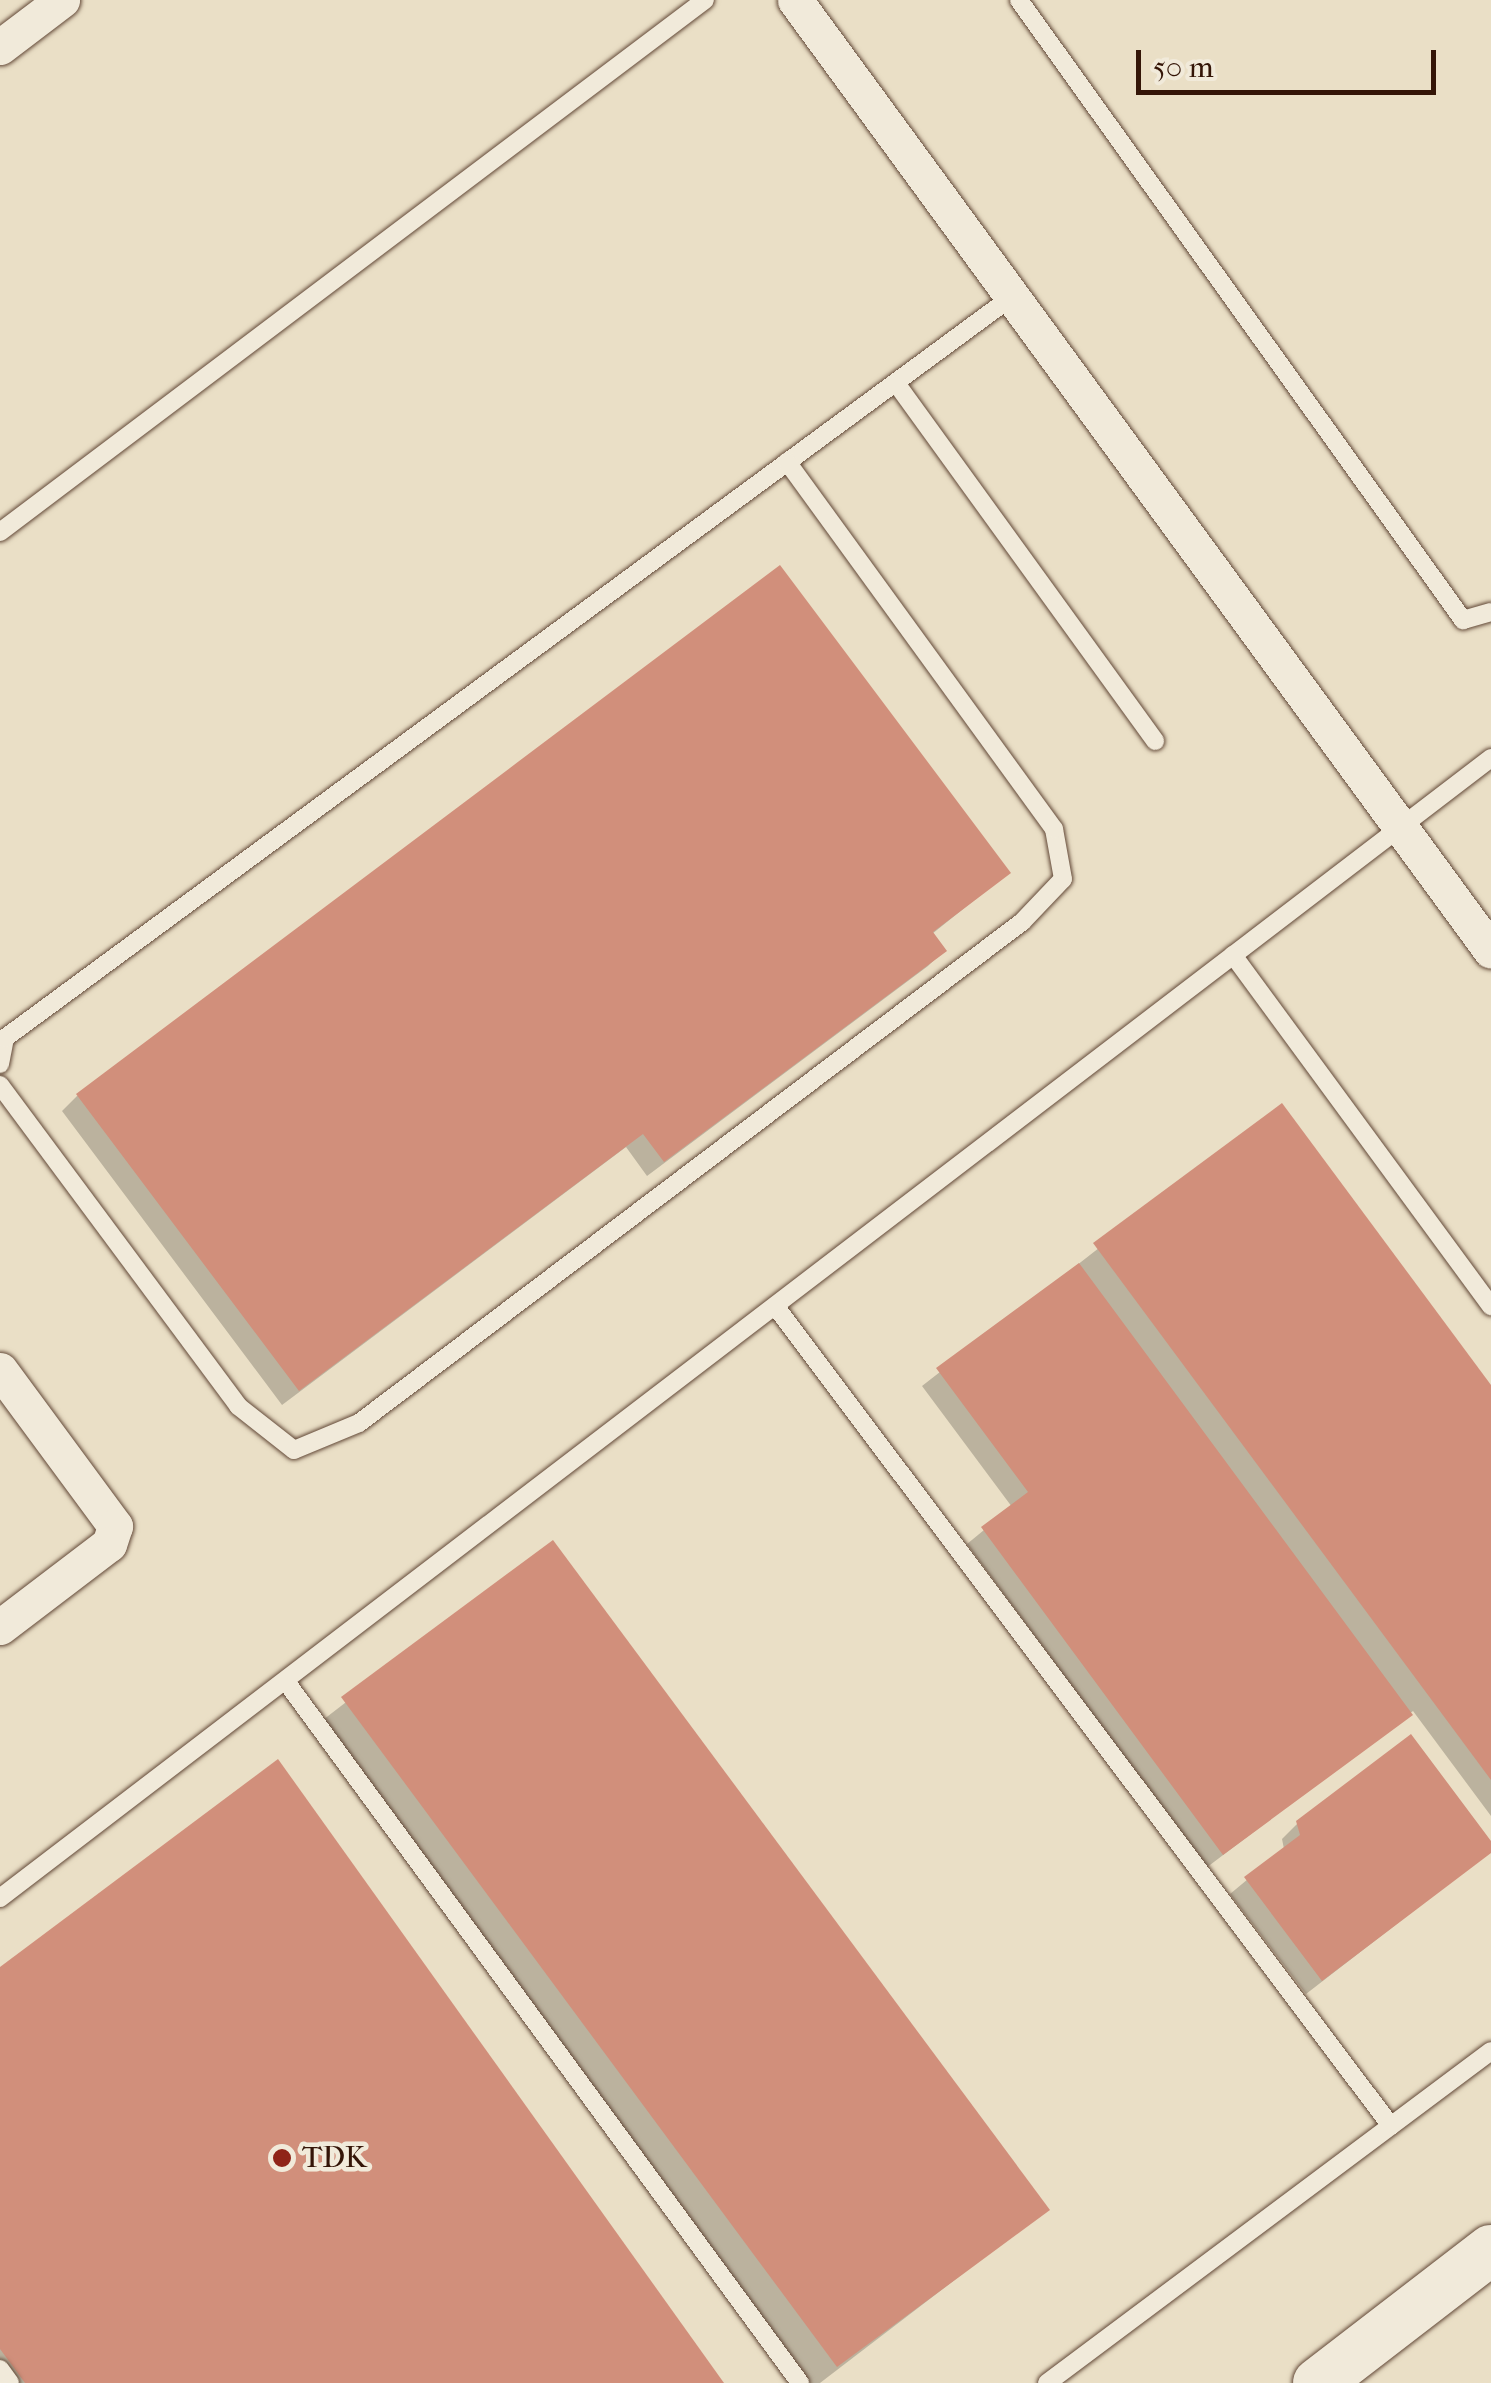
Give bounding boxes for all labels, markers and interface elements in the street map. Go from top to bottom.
scale bar [1141,30,1441,92]
text: 50 m [1153,50,1214,85]
place label: TDK [302,2140,367,2176]
marker: TDK [271,2147,293,2169]

